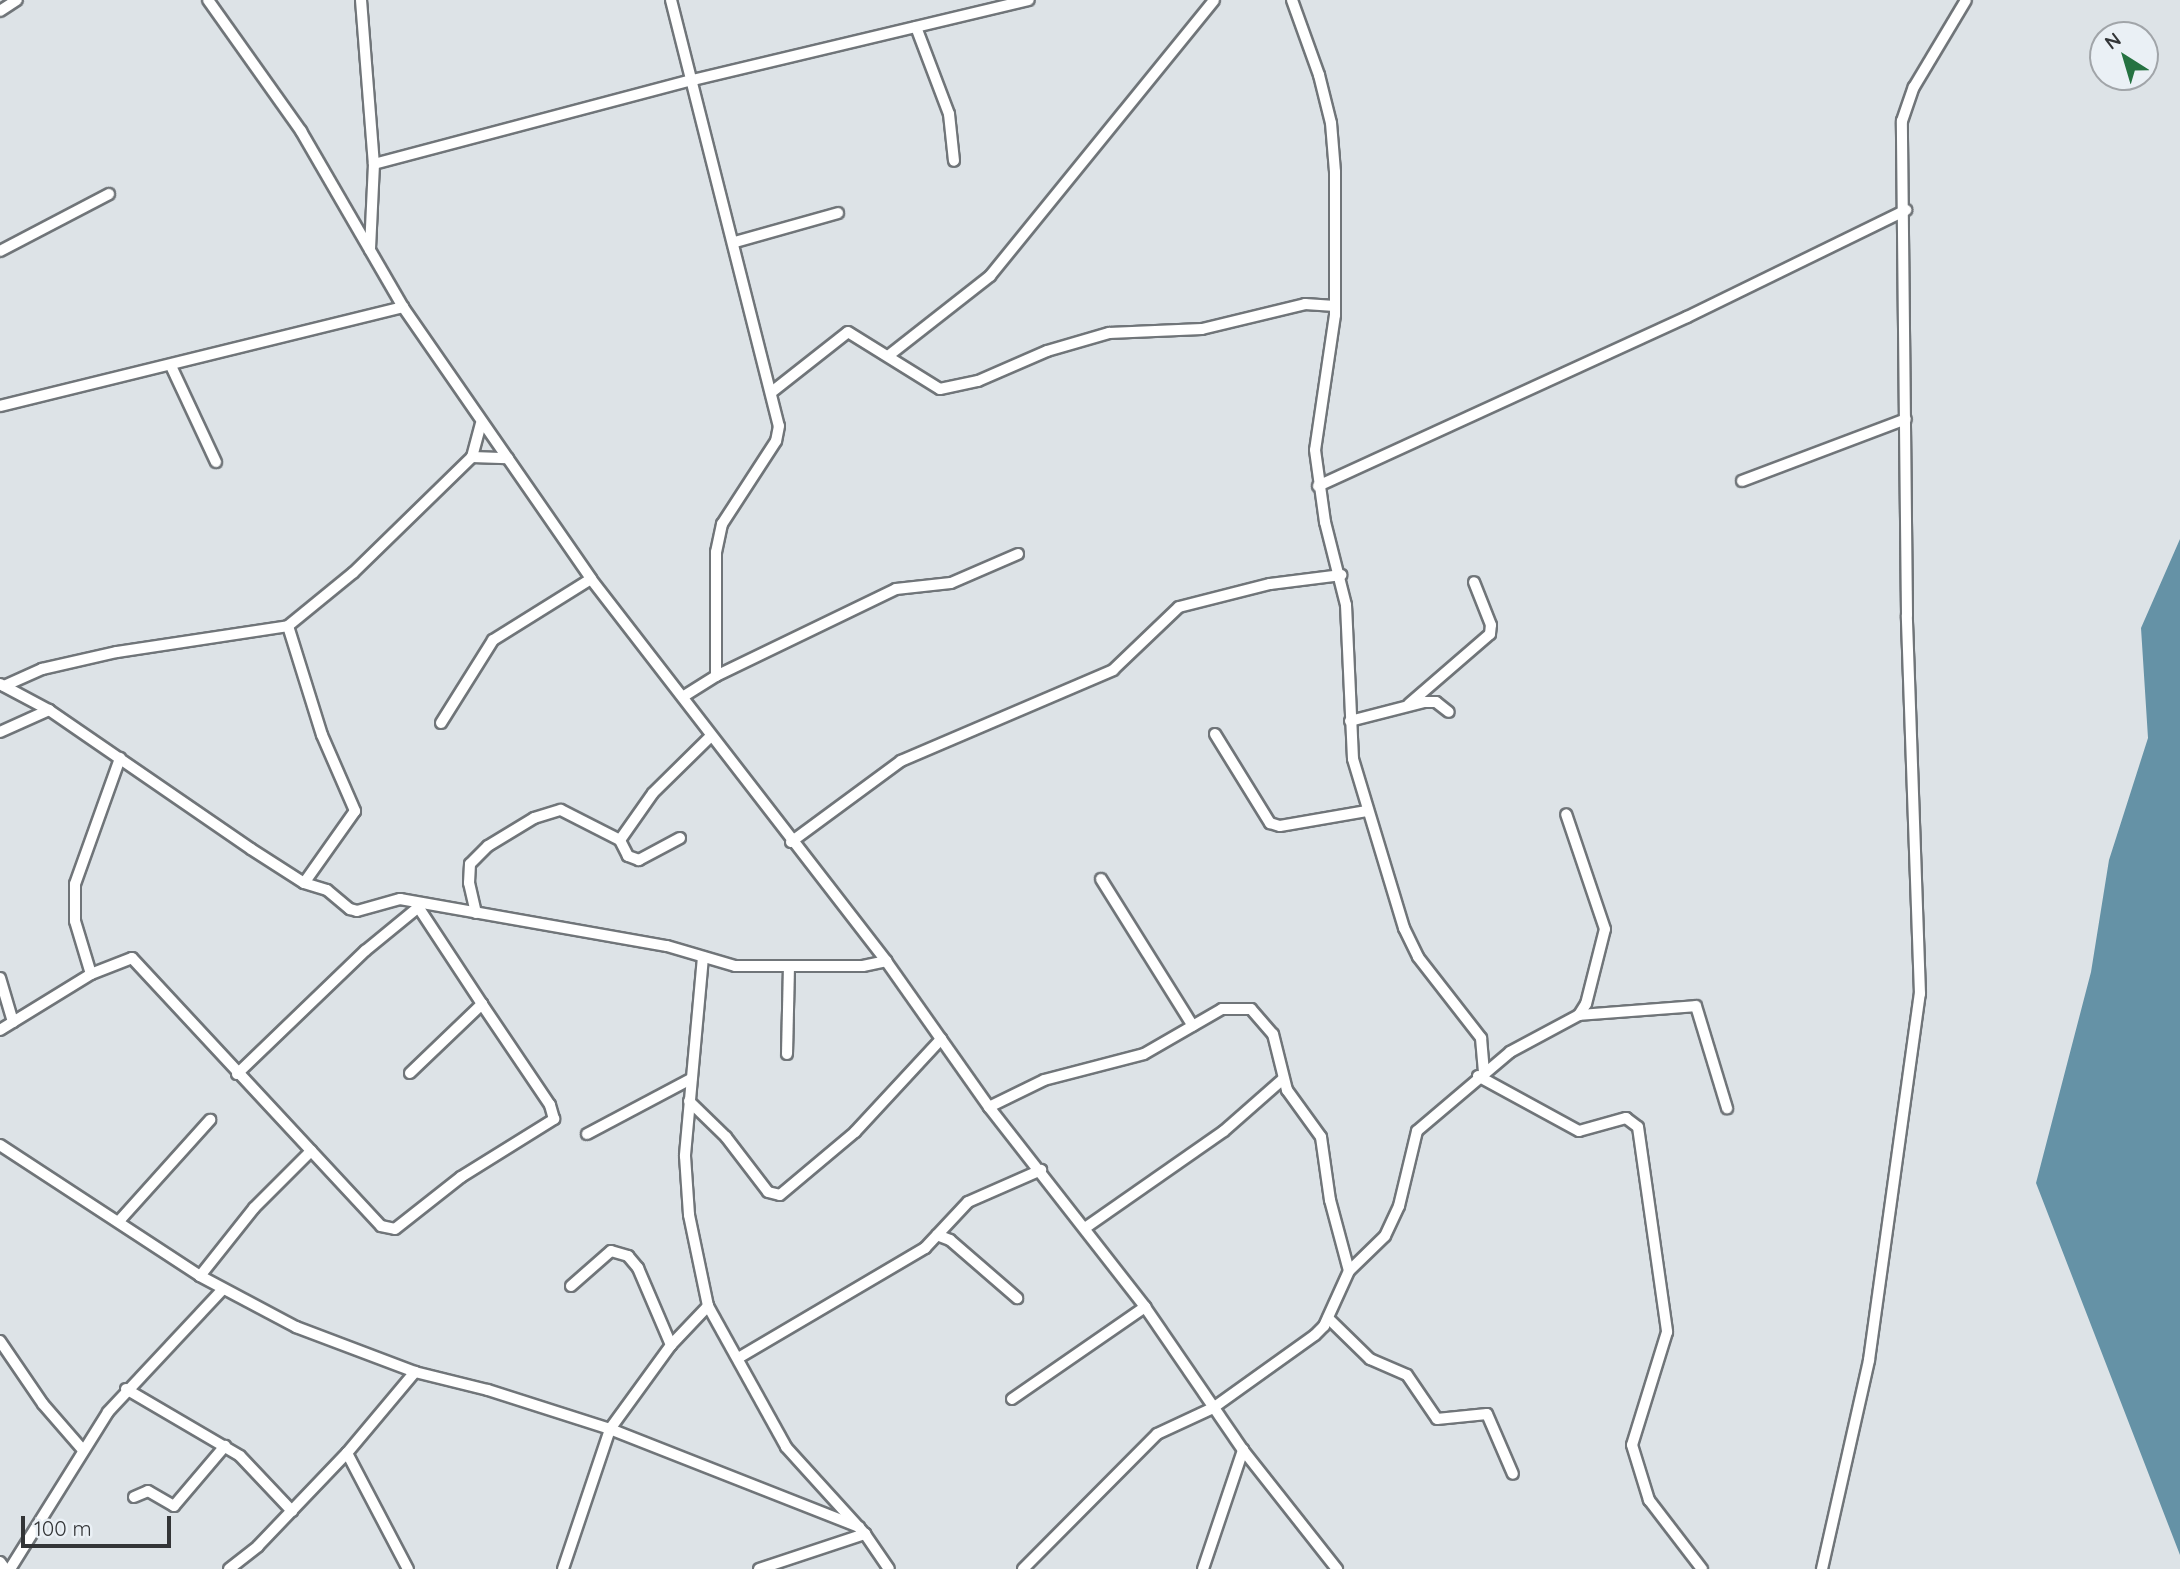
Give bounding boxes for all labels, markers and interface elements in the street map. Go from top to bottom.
north arrow [2089,21,2159,91]
text: N [2100,27,2125,55]
scale bar [24,1502,175,1546]
text: 100 m [34,1515,92,1541]

